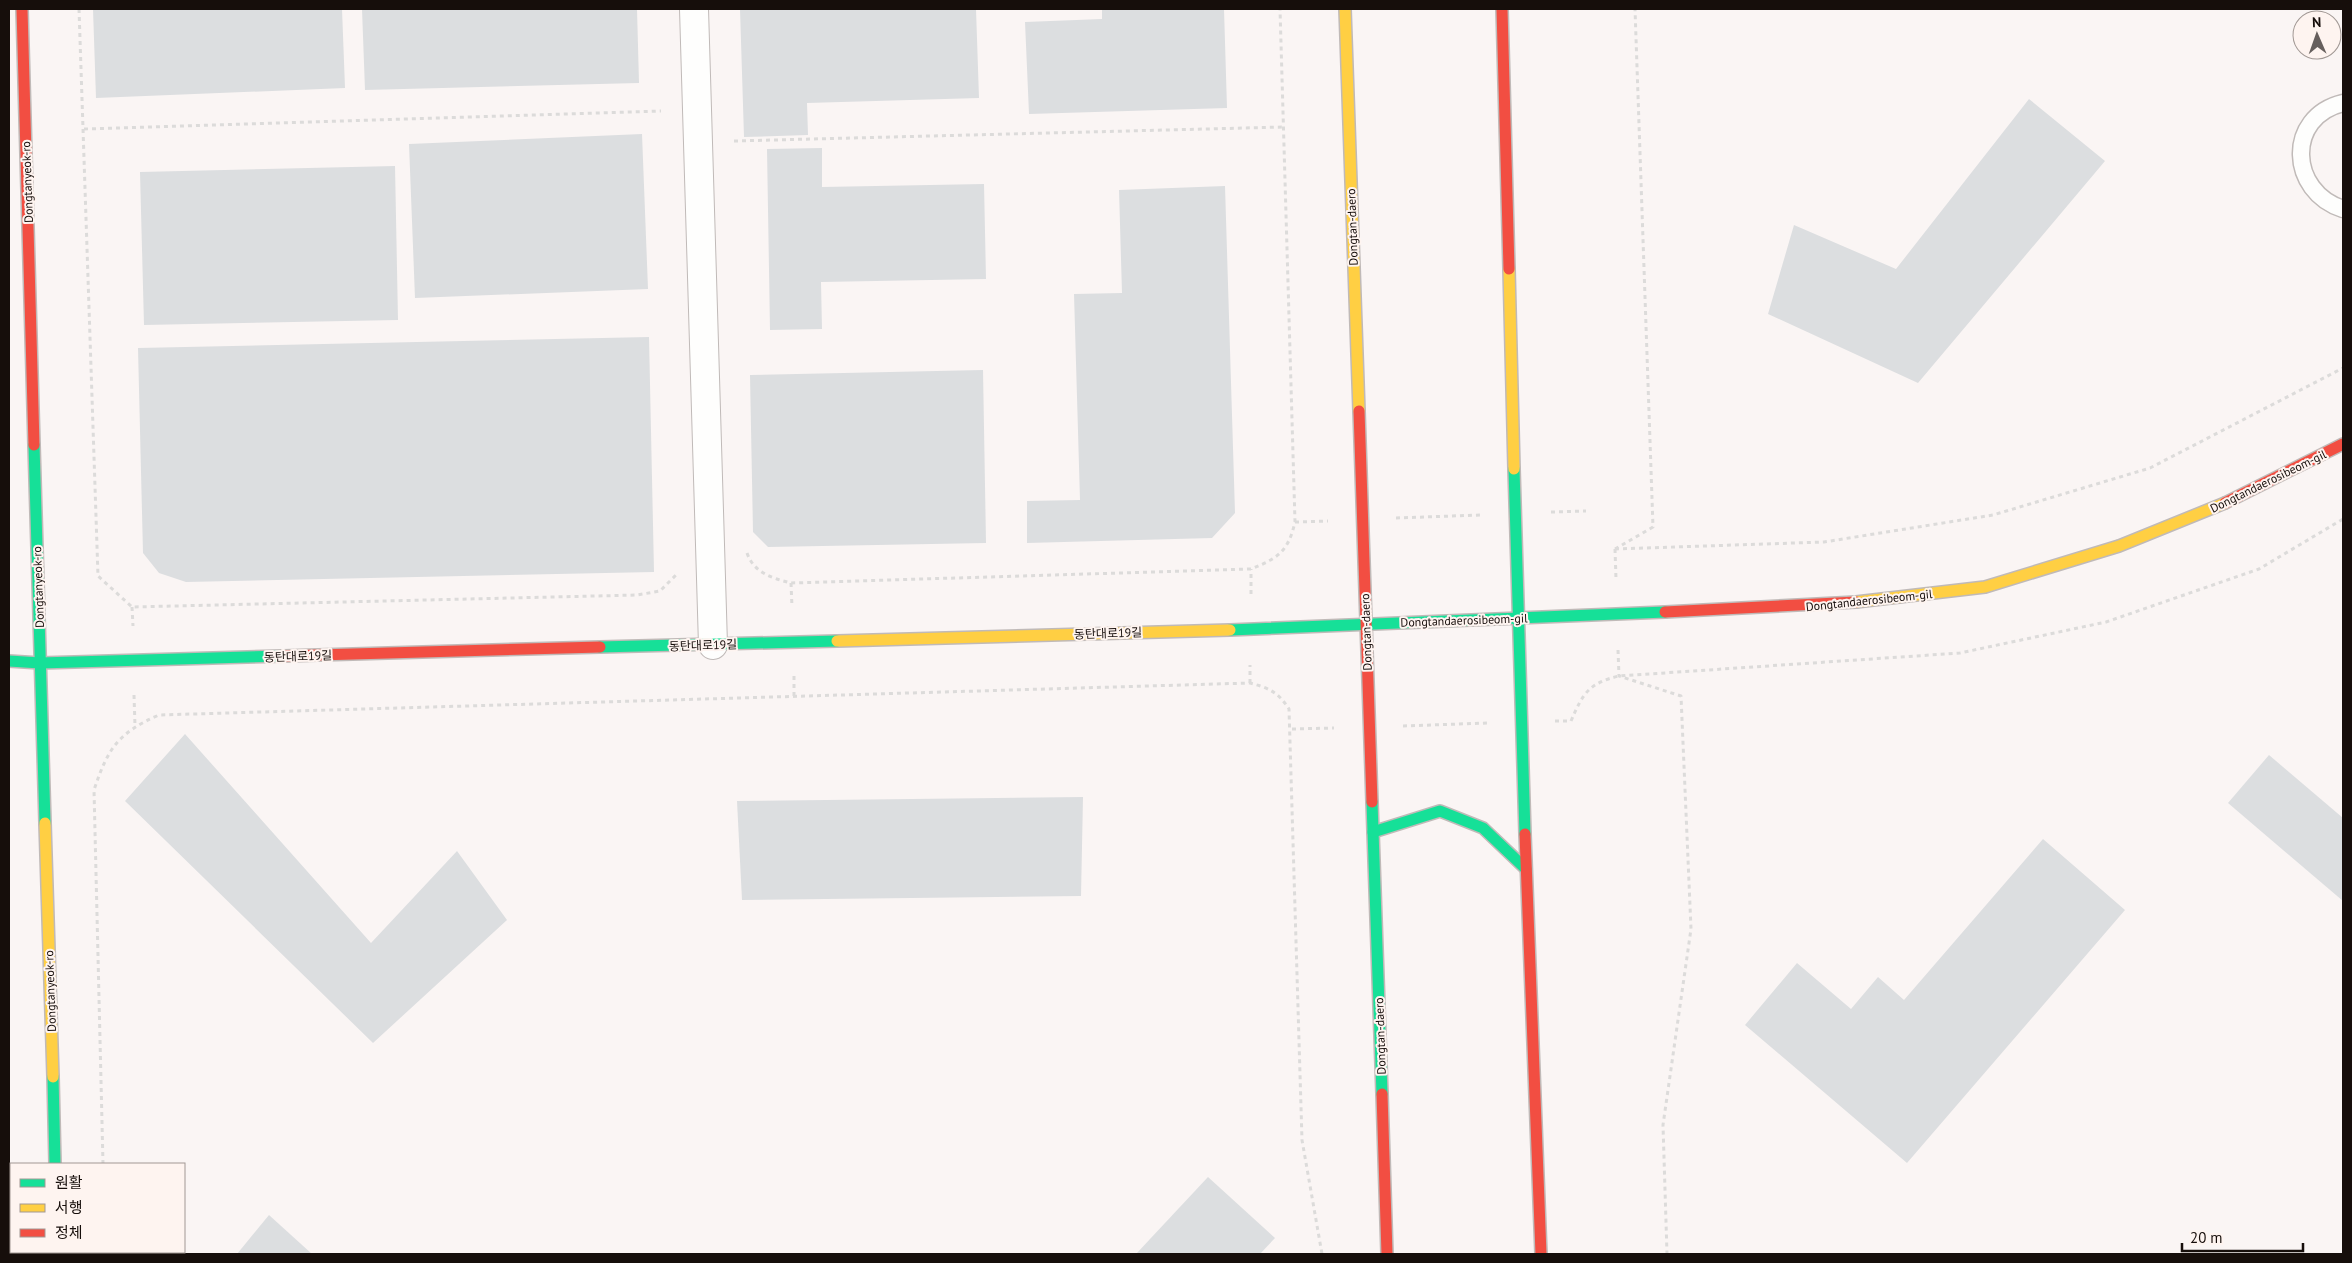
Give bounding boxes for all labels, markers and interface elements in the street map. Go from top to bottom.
north arrow [2292,10,2342,60]
text: N [2312,13,2321,31]
street label: Dongtanyeok-ro [18,141,36,223]
street label: Dongtan-daero [1343,188,1361,266]
street label: Dongtandaerosibeom-gil [2208,446,2329,516]
street label: Dongtanyeok-ro [29,546,47,628]
street label: Dongtandaerosibeom-gil [1805,586,1934,614]
street label: Dongtan-daero [1357,593,1375,671]
street label: Dongtandaerosibeom-gil [1400,610,1528,630]
street label: 동탄대로19길 [1074,624,1142,642]
street label: 동탄대로19길 [669,636,737,654]
street label: 동탄대로19길 [264,647,332,665]
street label: Dongtanyeok-ro [41,950,59,1032]
street label: Dongtan-daero [1371,997,1389,1075]
legend [10,1163,185,1253]
text: 원활 [55,1173,83,1192]
text: 서행 [55,1198,83,1217]
scale bar [2182,1220,2303,1252]
text: 정체 [55,1223,83,1242]
text: 20 m [2190,1228,2223,1247]

